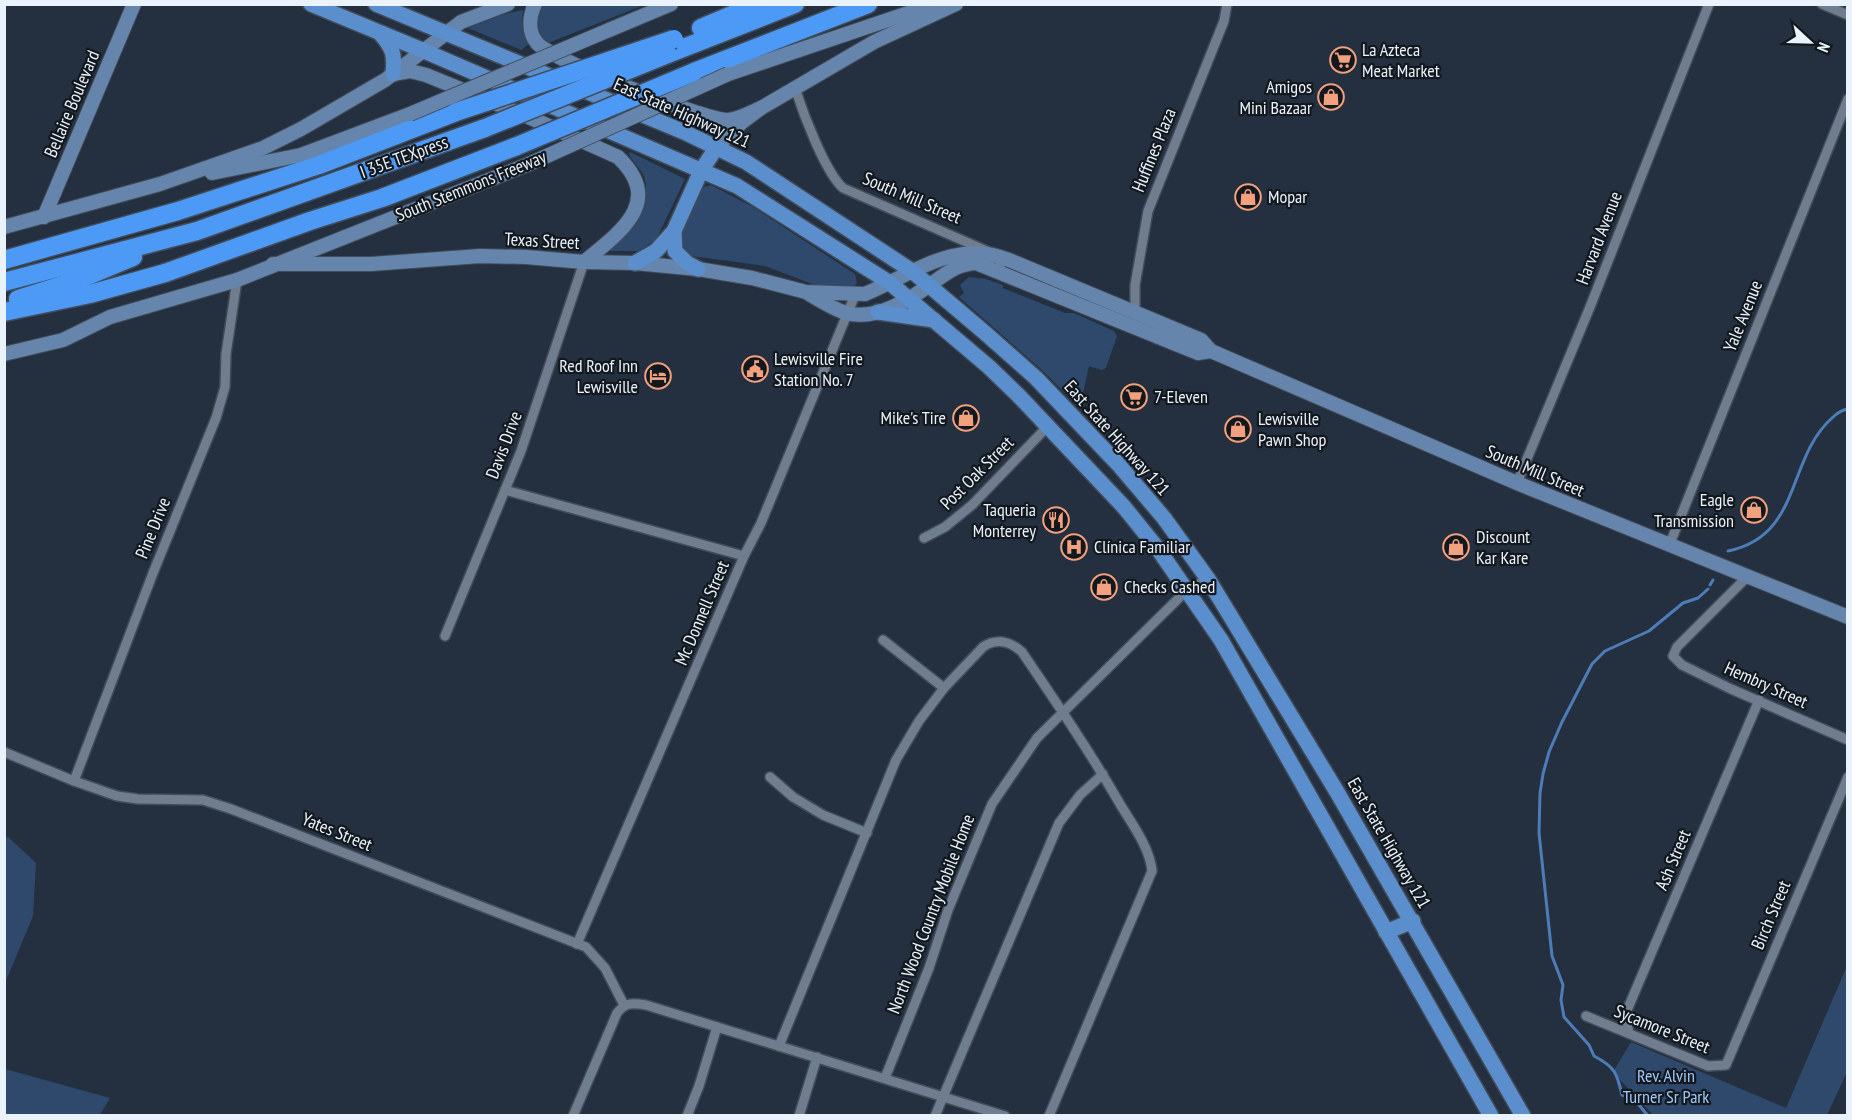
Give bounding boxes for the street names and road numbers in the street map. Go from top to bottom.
street label: Bellaire Boulevard [39,47,104,161]
street label: East State Highway 121 [610,72,754,153]
street label: Huffines Plaza [1126,105,1181,195]
street label: I 35E TEXpress [357,130,451,183]
street label: South Stemmons Freeway [392,145,550,226]
street label: South Mill Street [859,166,965,229]
street label: Harvard Avenue [1570,188,1627,287]
street label: Texas Street [504,227,580,254]
street label: Yale Avenue [1718,277,1767,355]
street label: East State Highway 121 [1060,375,1175,500]
street label: Davis Drive [480,408,527,482]
street label: Post Oak Street [935,431,1018,514]
street label: South Mill Street [1482,439,1588,502]
street label: Pine Drive [130,494,175,562]
street label: Mc Donnell Street [669,557,734,669]
street label: Hembry Street [1721,656,1812,713]
street label: East State Highway 121 [1343,773,1436,912]
street label: Yates Street [299,807,376,856]
street label: North Wood Country Mobile Home [882,811,979,1017]
street label: Ash Street [1650,826,1696,894]
street label: Birch Street [1746,877,1795,953]
street label: Sycamore Street [1611,999,1713,1058]

